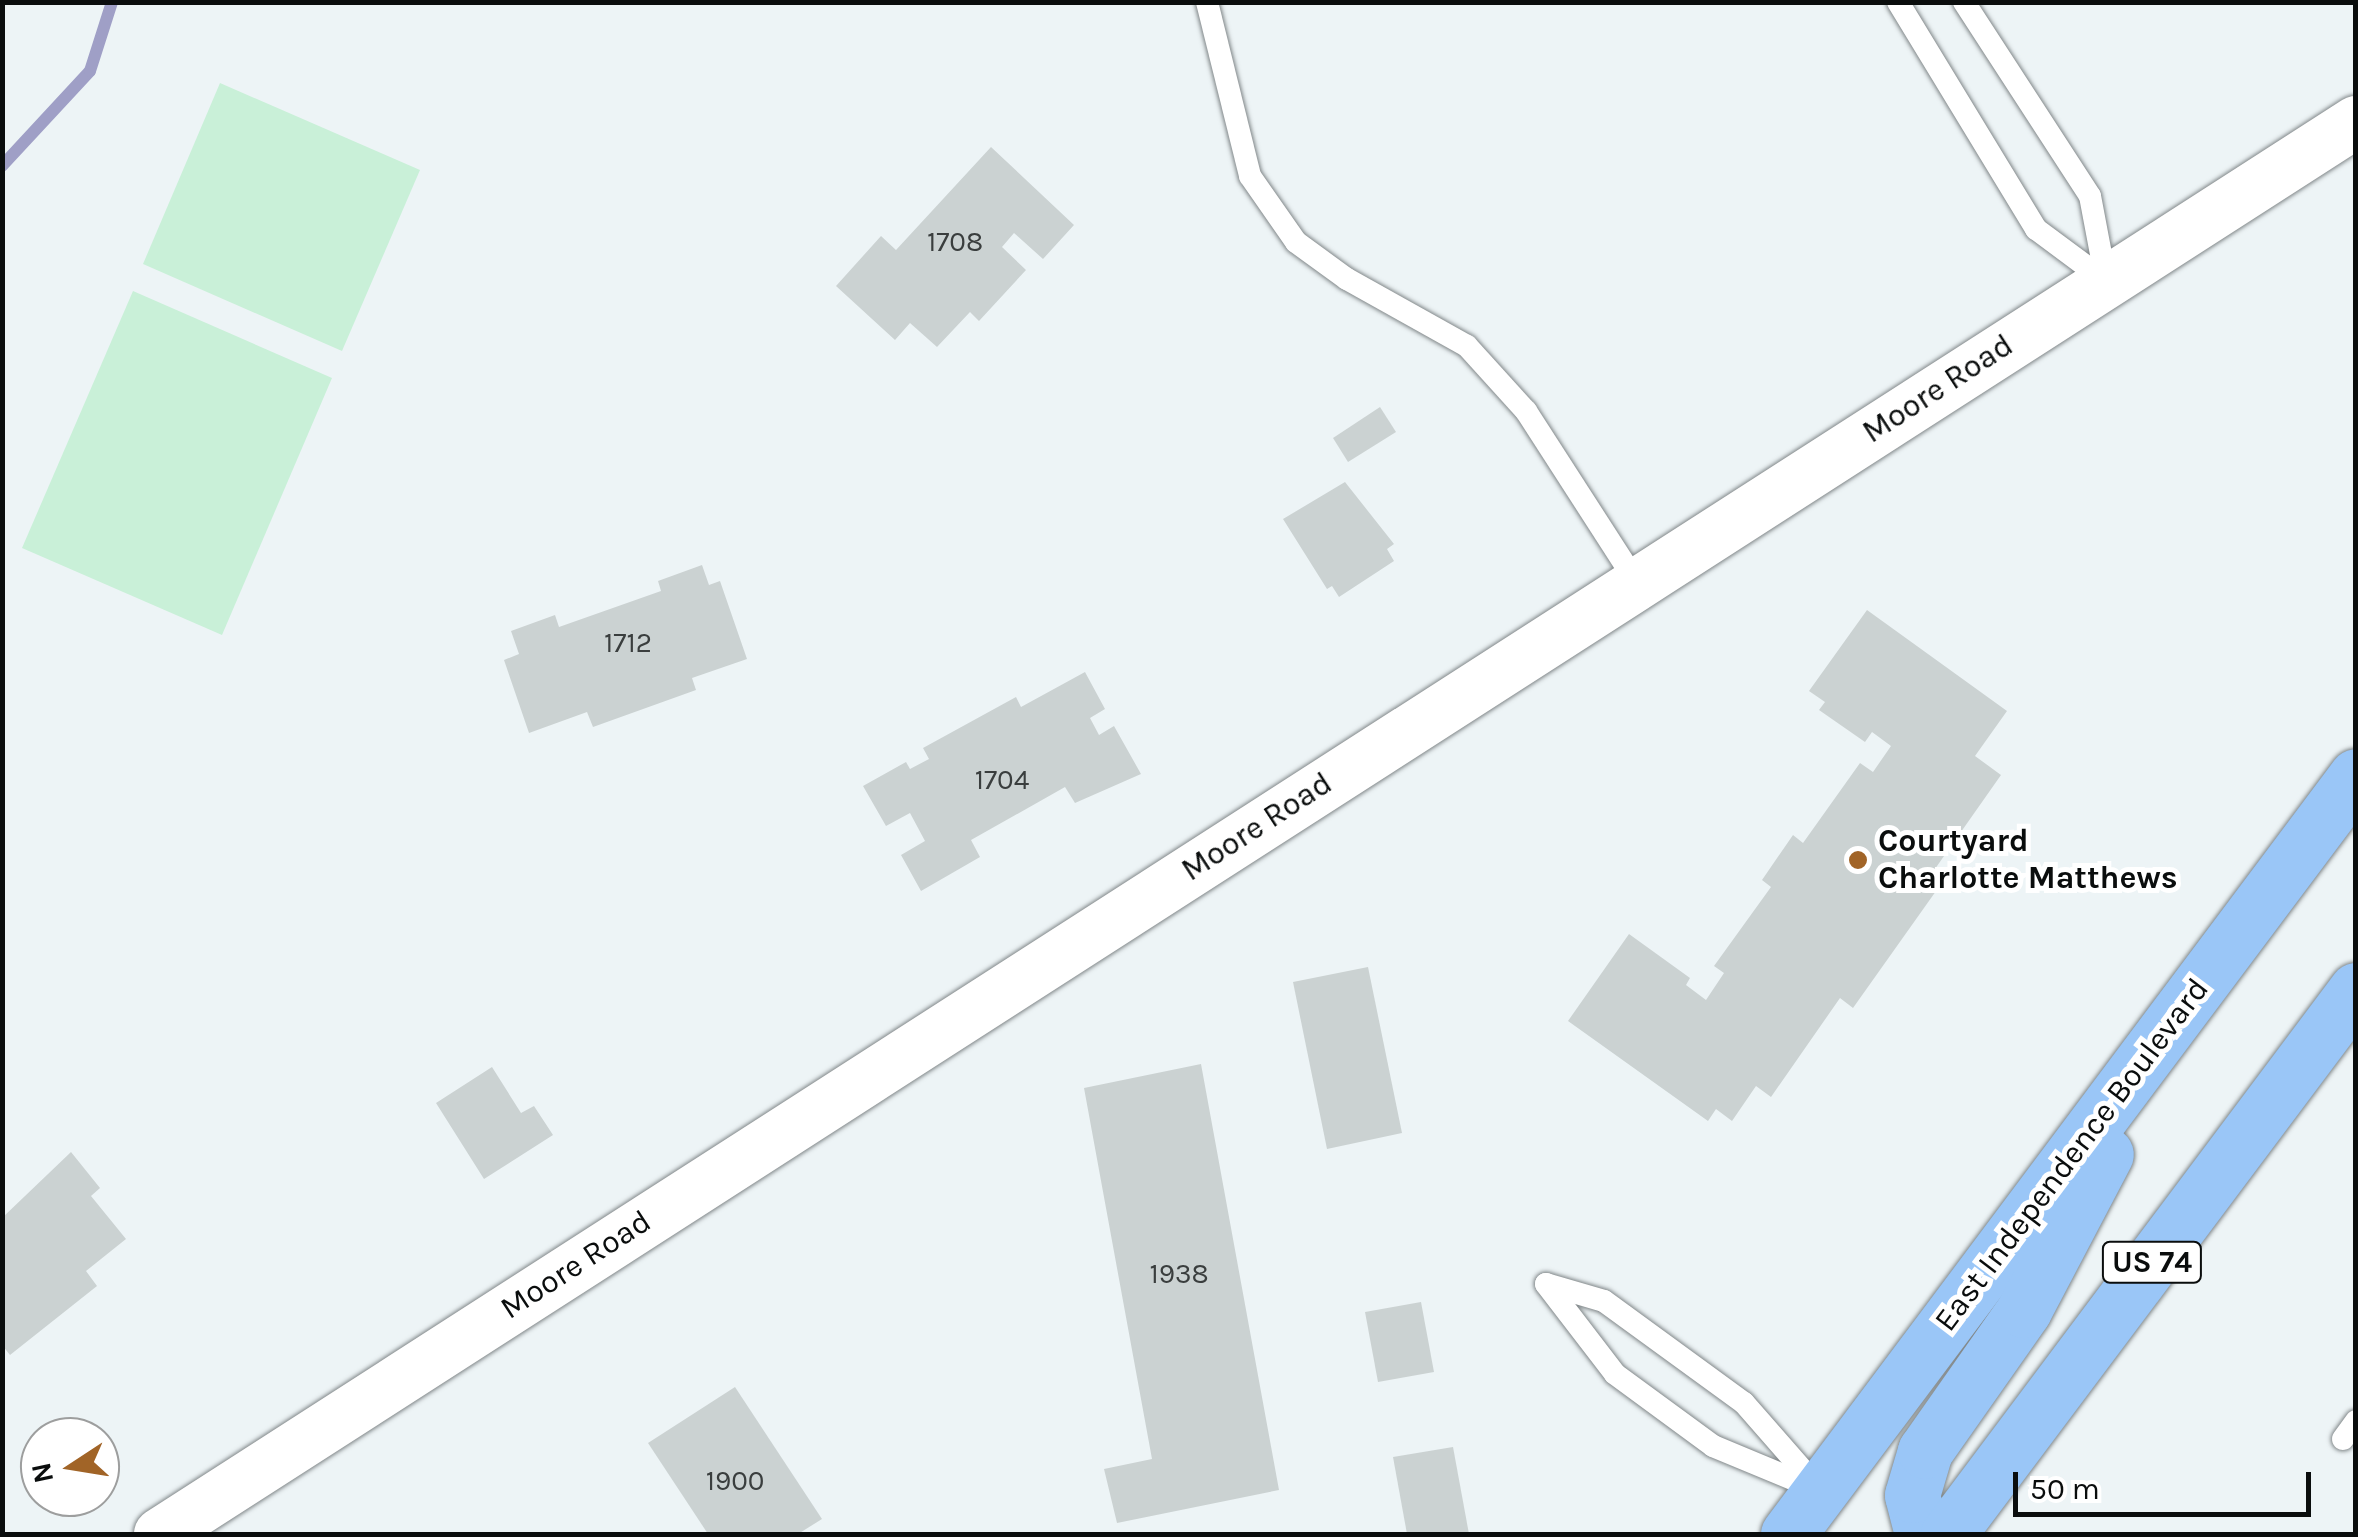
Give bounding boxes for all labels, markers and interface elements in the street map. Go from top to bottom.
house number: 1708 [927,225,983,259]
street label: Moore Road [1856,326,2020,452]
house number: 1712 [604,626,652,660]
house number: 1704 [975,763,1029,797]
street label: Moore Road [1175,764,1339,890]
place label: Courtyard Charlotte Matthews [1878,823,2178,898]
marker: Courtyard Charlotte Matthews [1847,849,1869,871]
street label: East Independence Boulevard [1927,971,2217,1339]
street label: Moore Road [494,1202,658,1328]
road number: US 74 [2100,1237,2204,1287]
house number: 1938 [1149,1257,1209,1291]
north arrow [20,1417,120,1517]
scale bar [2018,1452,2316,1514]
text: N [24,1460,60,1486]
house number: 1900 [706,1464,764,1498]
text: 50 m [2030,1471,2100,1507]

